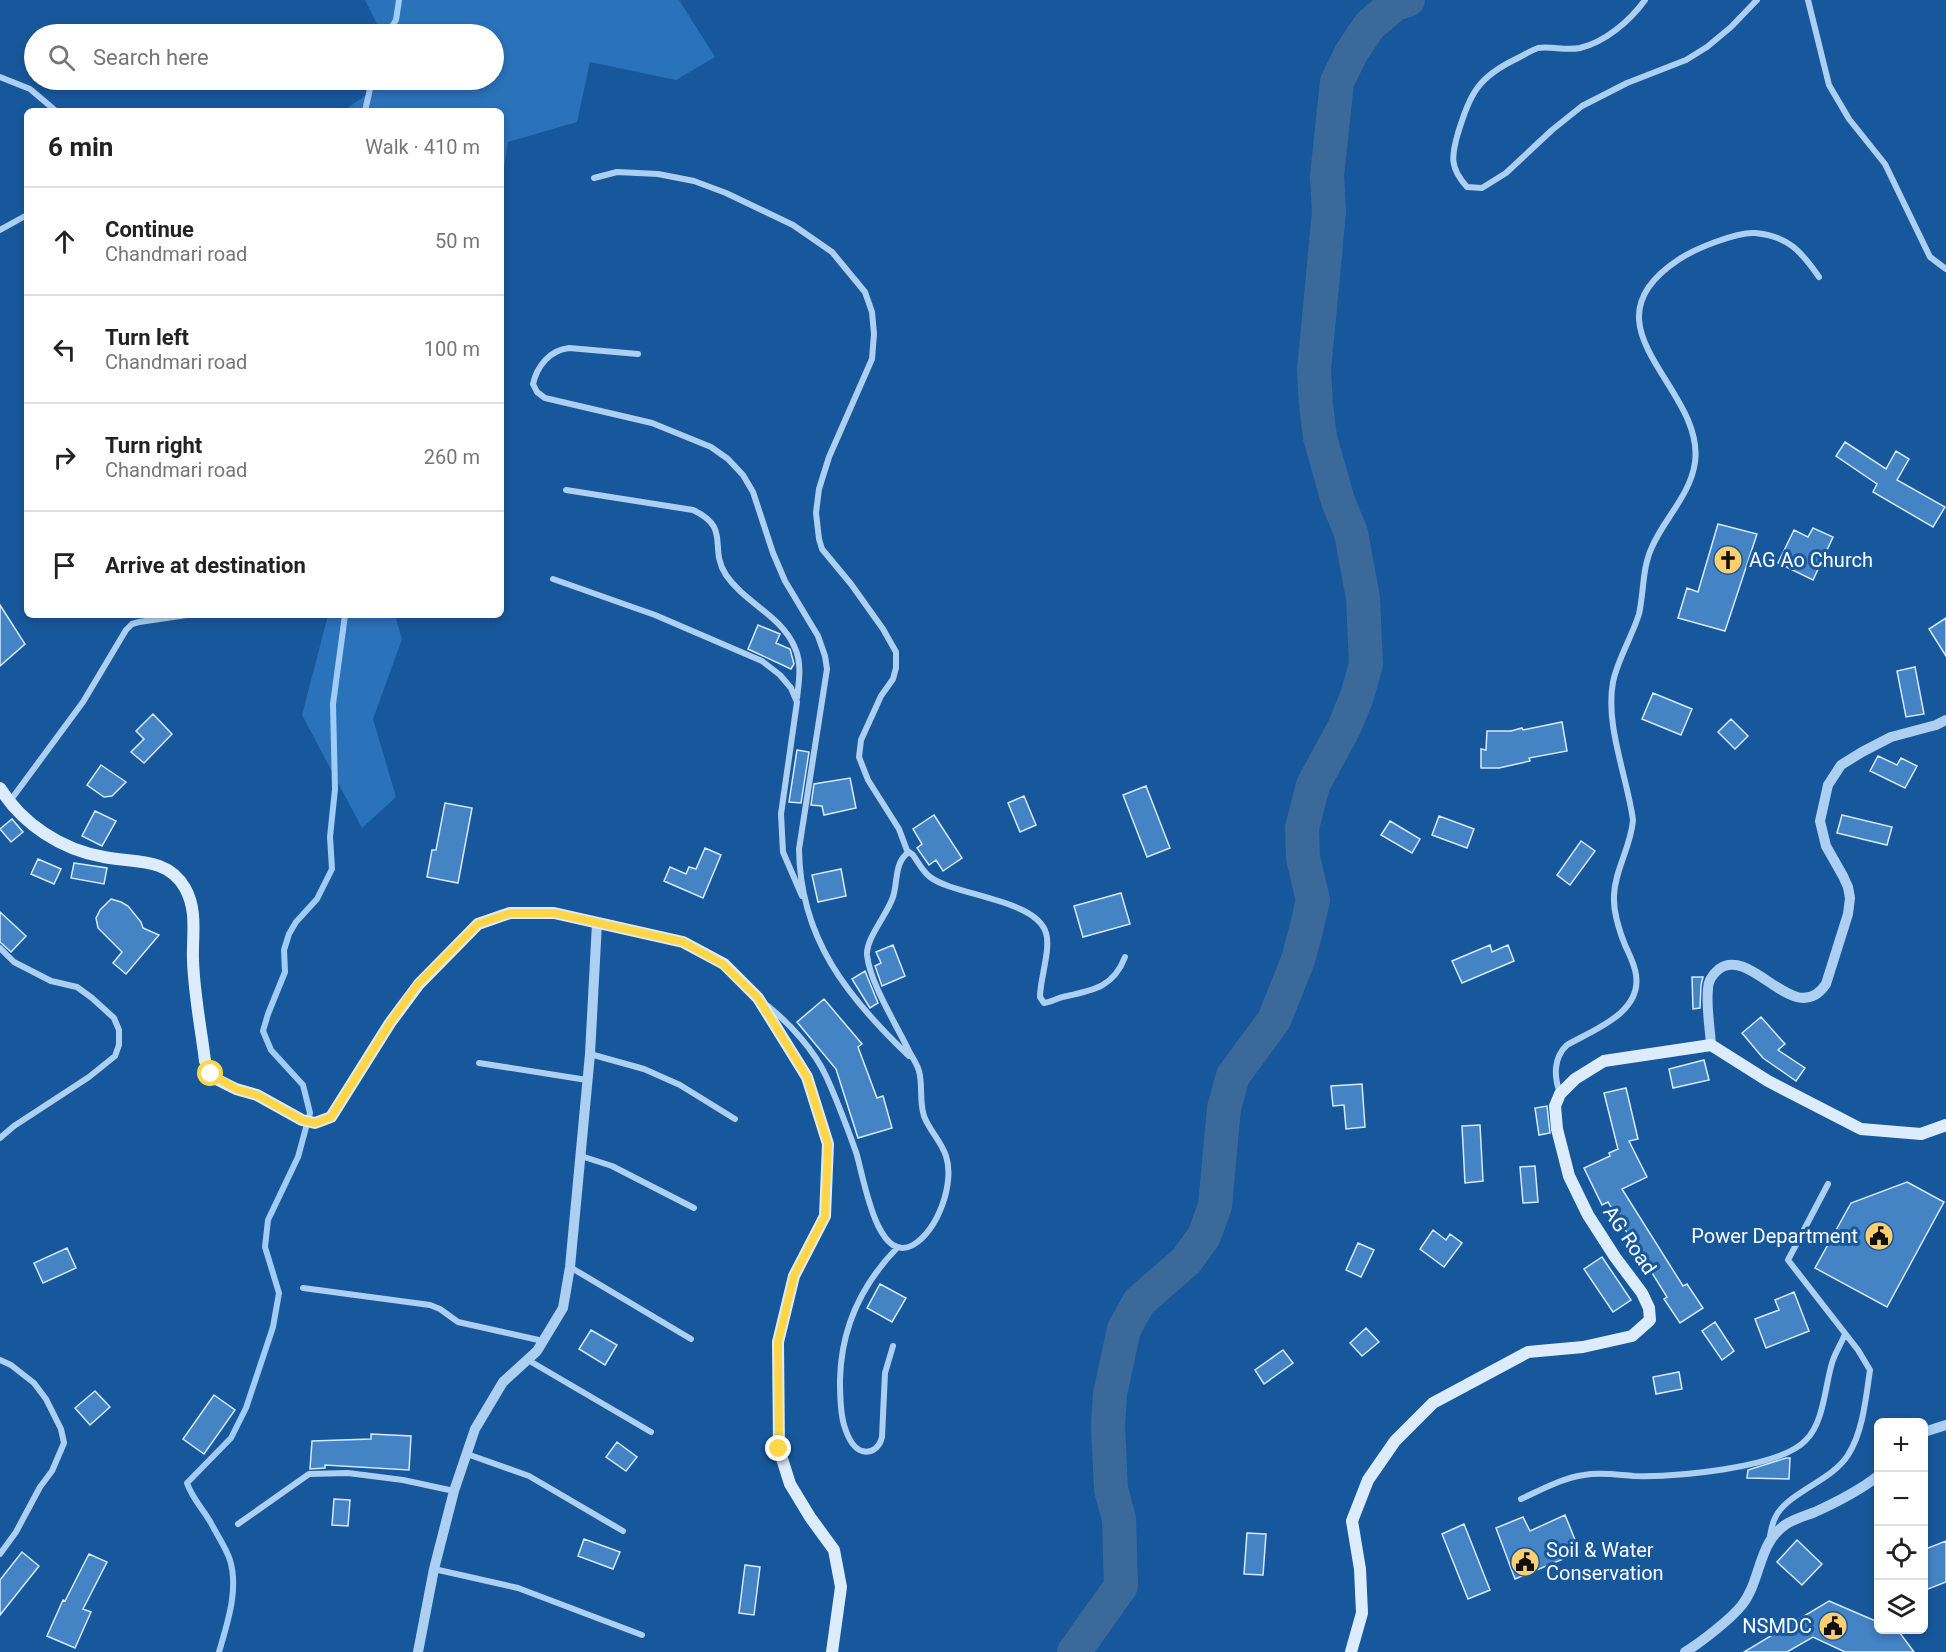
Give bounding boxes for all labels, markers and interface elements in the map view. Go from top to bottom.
search box [24,24,504,90]
icon: search [45,41,78,74]
text: Search here [93,45,209,70]
text: 6 min [48,132,113,162]
text: Walk · 410 m [365,135,480,159]
text: Continue [105,217,194,242]
icon: ahead [48,225,81,258]
text: 50 m [435,229,480,253]
text: Chandmari road [105,242,247,266]
text: Turn left [105,325,189,350]
icon: left [48,333,81,366]
text: 100 m [424,337,480,361]
text: Chandmari road [105,350,247,374]
text: Turn right [105,433,202,458]
icon: right [48,441,81,474]
text: 260 m [424,445,480,469]
text: Chandmari road [105,458,247,482]
church icon: AG Ao Church [1712,544,1744,576]
place label: AG Ao Church [1749,548,1873,572]
icon: arrive [48,549,81,582]
text: Arrive at destination [105,553,306,578]
route start [197,1060,223,1086]
street label: AG Road [1598,1201,1662,1279]
public building icon: Power Department [1863,1220,1895,1252]
place label: Power Department [1691,1224,1858,1248]
map controls [1874,1418,1928,1634]
button: + [1874,1418,1928,1472]
route end [765,1435,791,1461]
button: − [1874,1472,1928,1526]
button: locate [1874,1526,1928,1580]
place label: Soil & Water Conservation [1546,1538,1664,1585]
public building icon: Soil & Water Conservation [1509,1546,1541,1578]
button: layers [1874,1580,1928,1634]
public building icon: NSMDC [1817,1610,1849,1642]
place label: NSMDC [1742,1614,1812,1638]

